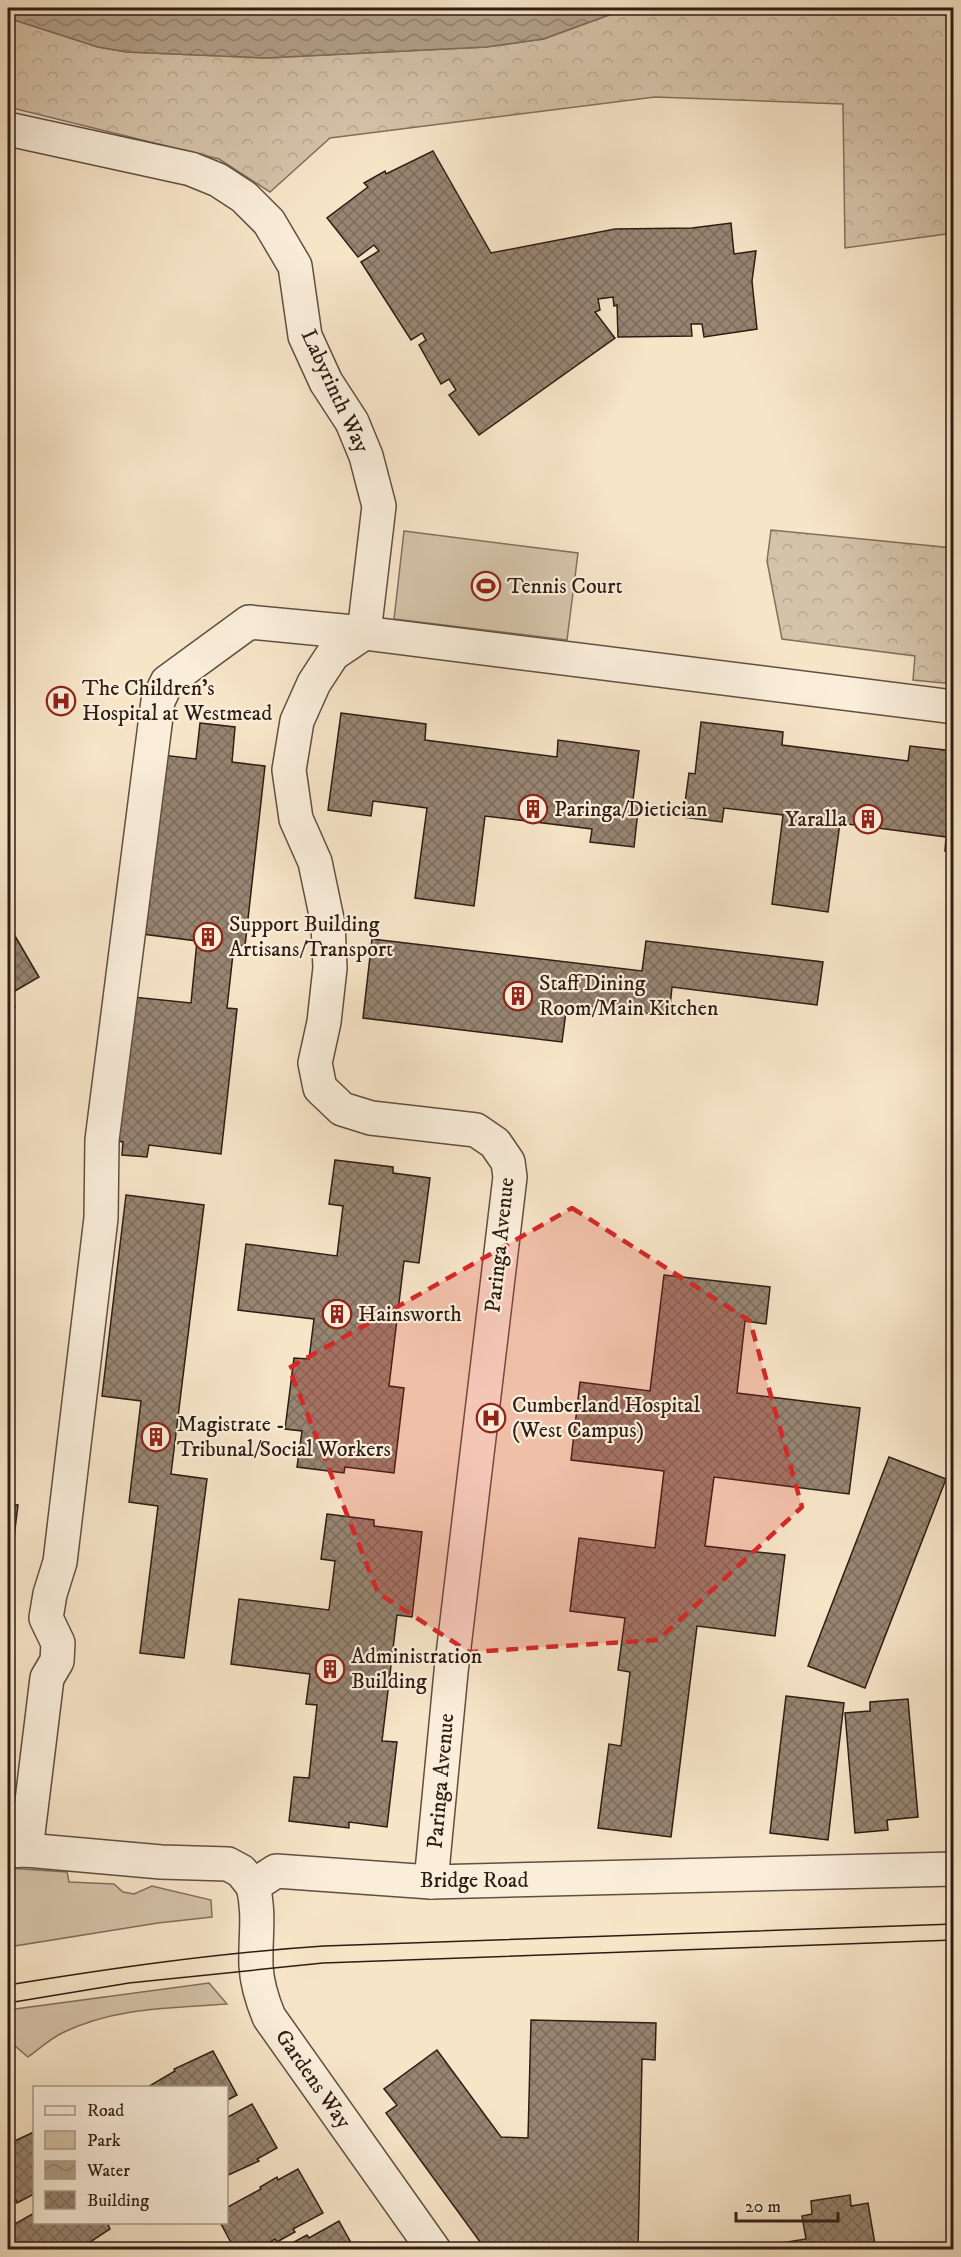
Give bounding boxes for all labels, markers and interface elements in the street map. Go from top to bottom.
street label: Labyrinth Way [295,325,376,457]
sports icon: Tennis Court [470,570,502,602]
place label: Tennis Court [507,573,622,600]
place label: The Children's Hospital at Westmead [82,675,272,727]
hospital icon: The Children's Hospital at Westmead [45,685,77,717]
building icon: Paringa/Dietician [517,793,549,825]
place label: Paringa/Dietician [554,796,708,823]
building icon: Yaralla [852,803,884,835]
place label: Yaralla [785,806,848,833]
place label: Support Building Artisans/Transport [229,911,393,963]
building icon: Support Building Artisans/Transport [192,921,224,953]
place label: Staff Dining Room/Main Kitchen [539,970,719,1022]
building icon: Staff Dining Room/Main Kitchen [502,980,534,1012]
street label: Paringa Avenue [479,1176,521,1314]
building icon: Hainsworth [321,1298,353,1330]
place label: Hainsworth [358,1301,462,1328]
place label: Cumberland Hospital (West Campus) [512,1392,700,1444]
hospital icon: Cumberland Hospital (West Campus) [475,1402,507,1434]
place label: Magistrate - Tribunal/Social Workers [177,1411,391,1463]
building icon: Magistrate - Tribunal/Social Workers [140,1421,172,1453]
place label: Administration Building [351,1643,483,1695]
building icon: Administration Building [314,1653,346,1685]
street label: Paringa Avenue [422,1712,460,1850]
street label: Bridge Road [420,1867,528,1894]
street label: Gardens Way [269,2024,357,2134]
legend [33,2086,228,2224]
text: Road [87,2100,124,2122]
text: Park [87,2130,121,2152]
text: Water [86,2160,130,2182]
scale bar [736,2185,838,2223]
text: Building [87,2190,149,2212]
text: 20 m [745,2196,781,2218]

